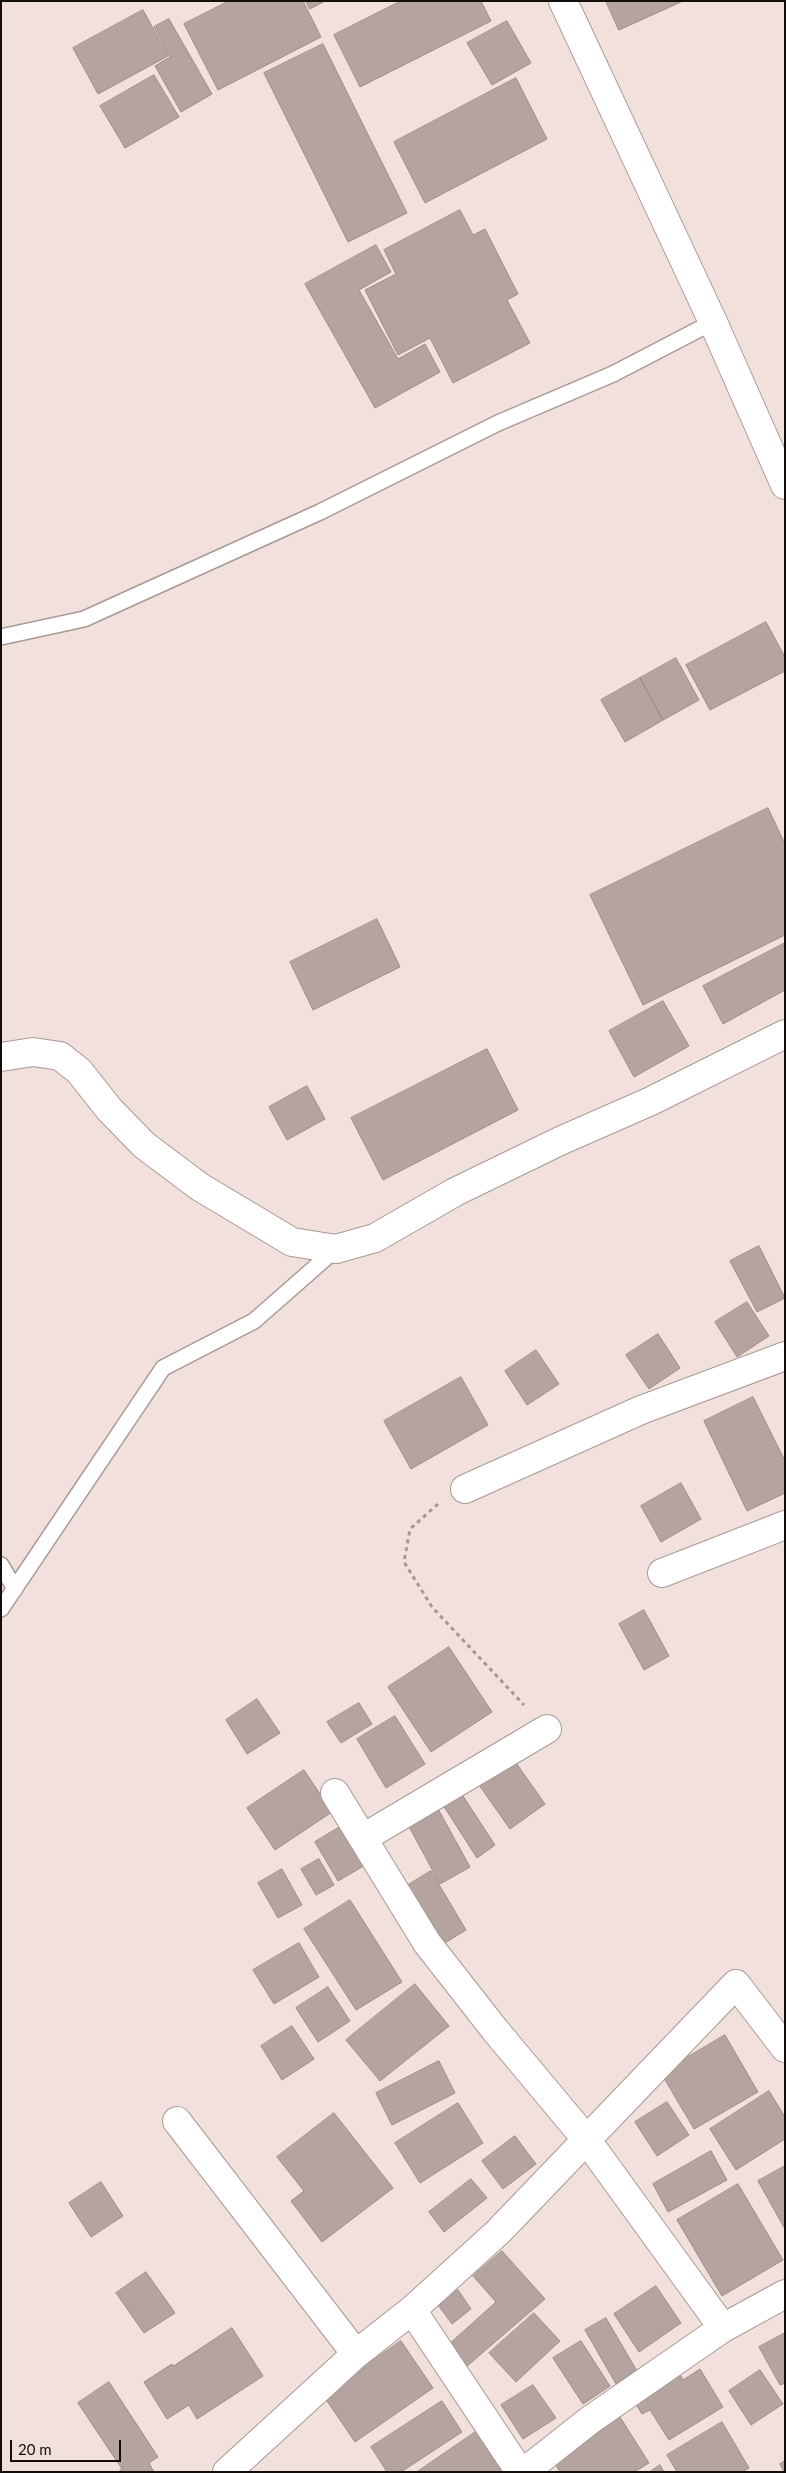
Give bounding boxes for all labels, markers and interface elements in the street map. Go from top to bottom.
scale bar [12,2430,124,2462]
text: 20 m [18,2440,52,2458]

